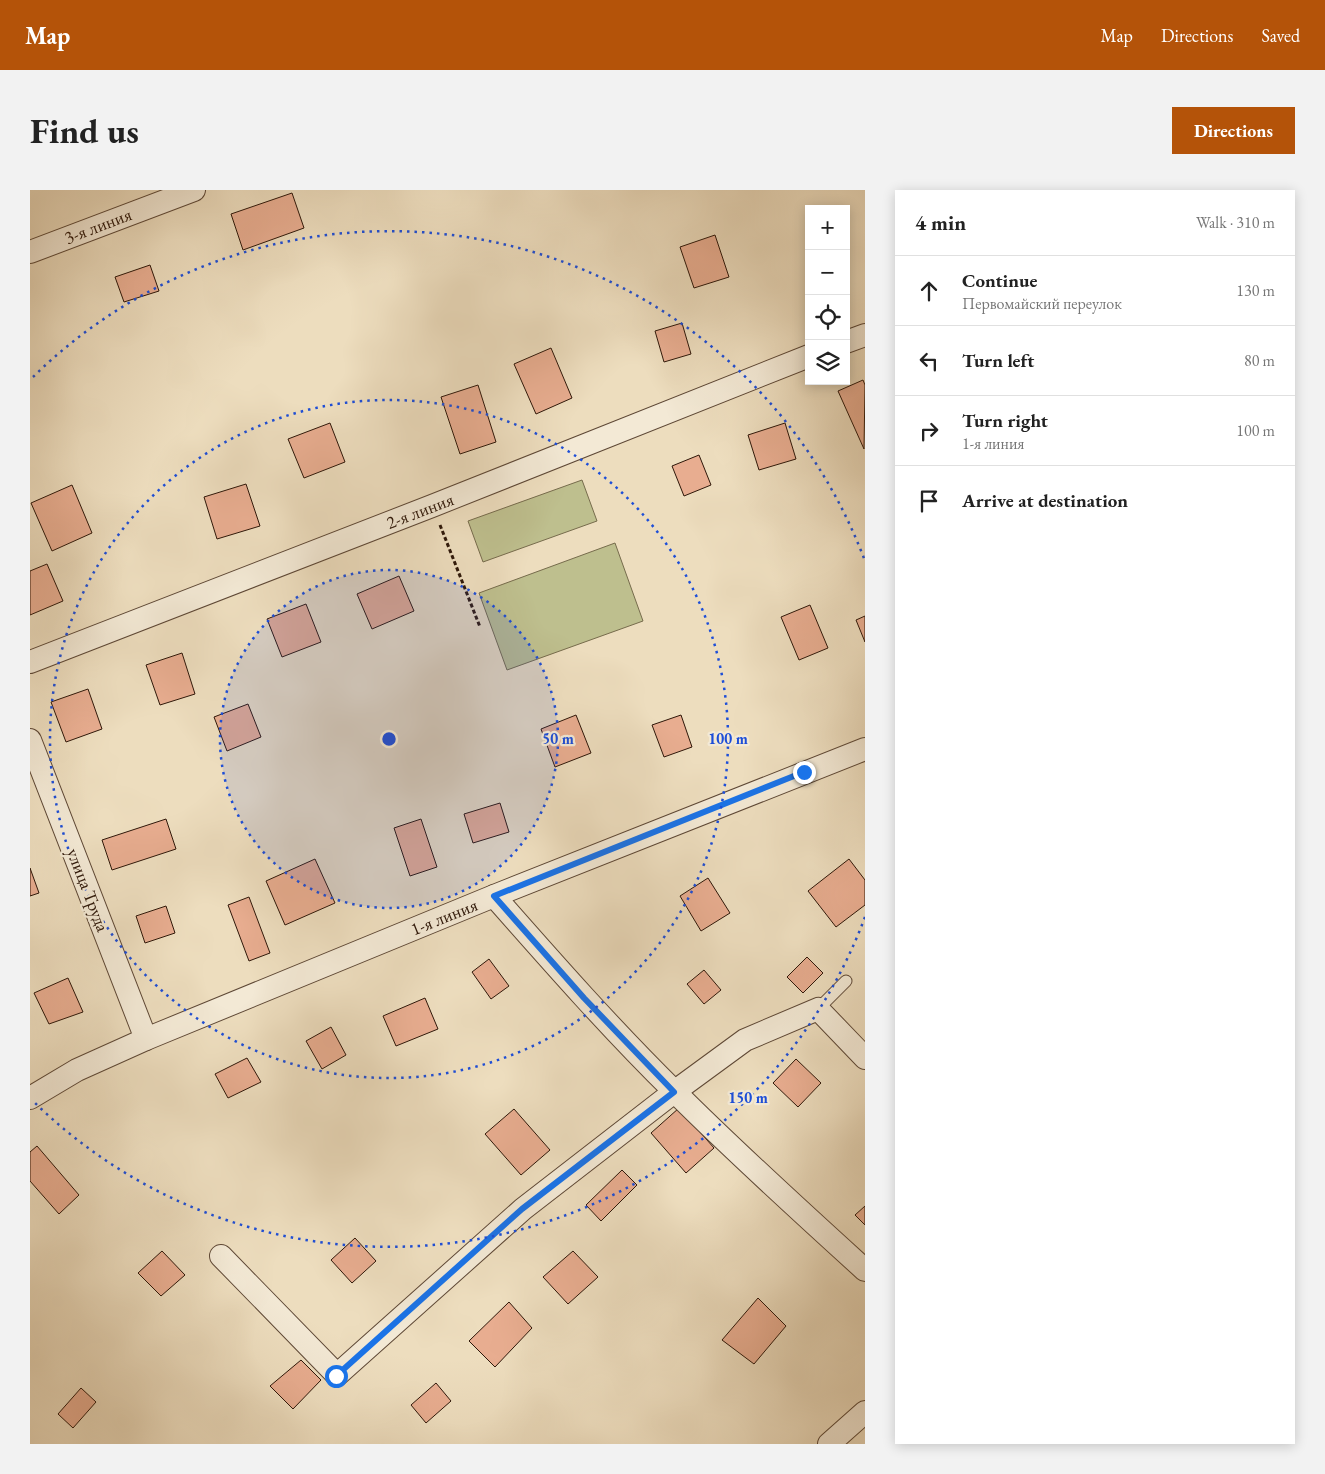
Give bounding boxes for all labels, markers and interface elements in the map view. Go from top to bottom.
text: Map [25,20,70,51]
text: Map [1101,24,1133,47]
text: Directions [1161,24,1233,47]
text: Saved [1261,24,1300,47]
button: Directions [1172,107,1295,154]
text: Find us [30,108,139,153]
street label: 3-я линия [61,202,135,249]
map controls [805,205,850,385]
button: + [805,205,850,250]
text: 4 min [915,209,966,236]
text: Walk · 310 m [1196,212,1275,233]
button: − [805,250,850,295]
text: Continue [962,268,1037,293]
icon: ahead [915,277,943,305]
text: 130 m [1236,280,1275,301]
text: Первомайский переулок [962,293,1122,314]
button: locate [805,295,850,340]
button: layers [805,340,850,385]
icon: left [915,347,943,375]
text: Turn left [962,348,1034,373]
text: 80 m [1244,350,1275,371]
text: Turn right [962,408,1048,433]
icon: right [915,417,943,445]
text: 100 m [1236,420,1275,441]
text: 1-я линия [962,433,1025,454]
street label: 2-я линия [383,487,457,534]
icon: arrive [915,487,943,515]
text: Arrive at destination [962,488,1128,513]
text: 50 m [542,729,574,748]
text: 100 m [708,729,748,748]
centre of rings [380,730,398,748]
route end [793,761,816,784]
street label: улица Труда [62,845,115,936]
street label: 1-я линия [407,893,481,940]
text: 150 m [728,1088,768,1107]
route start [325,1365,348,1388]

